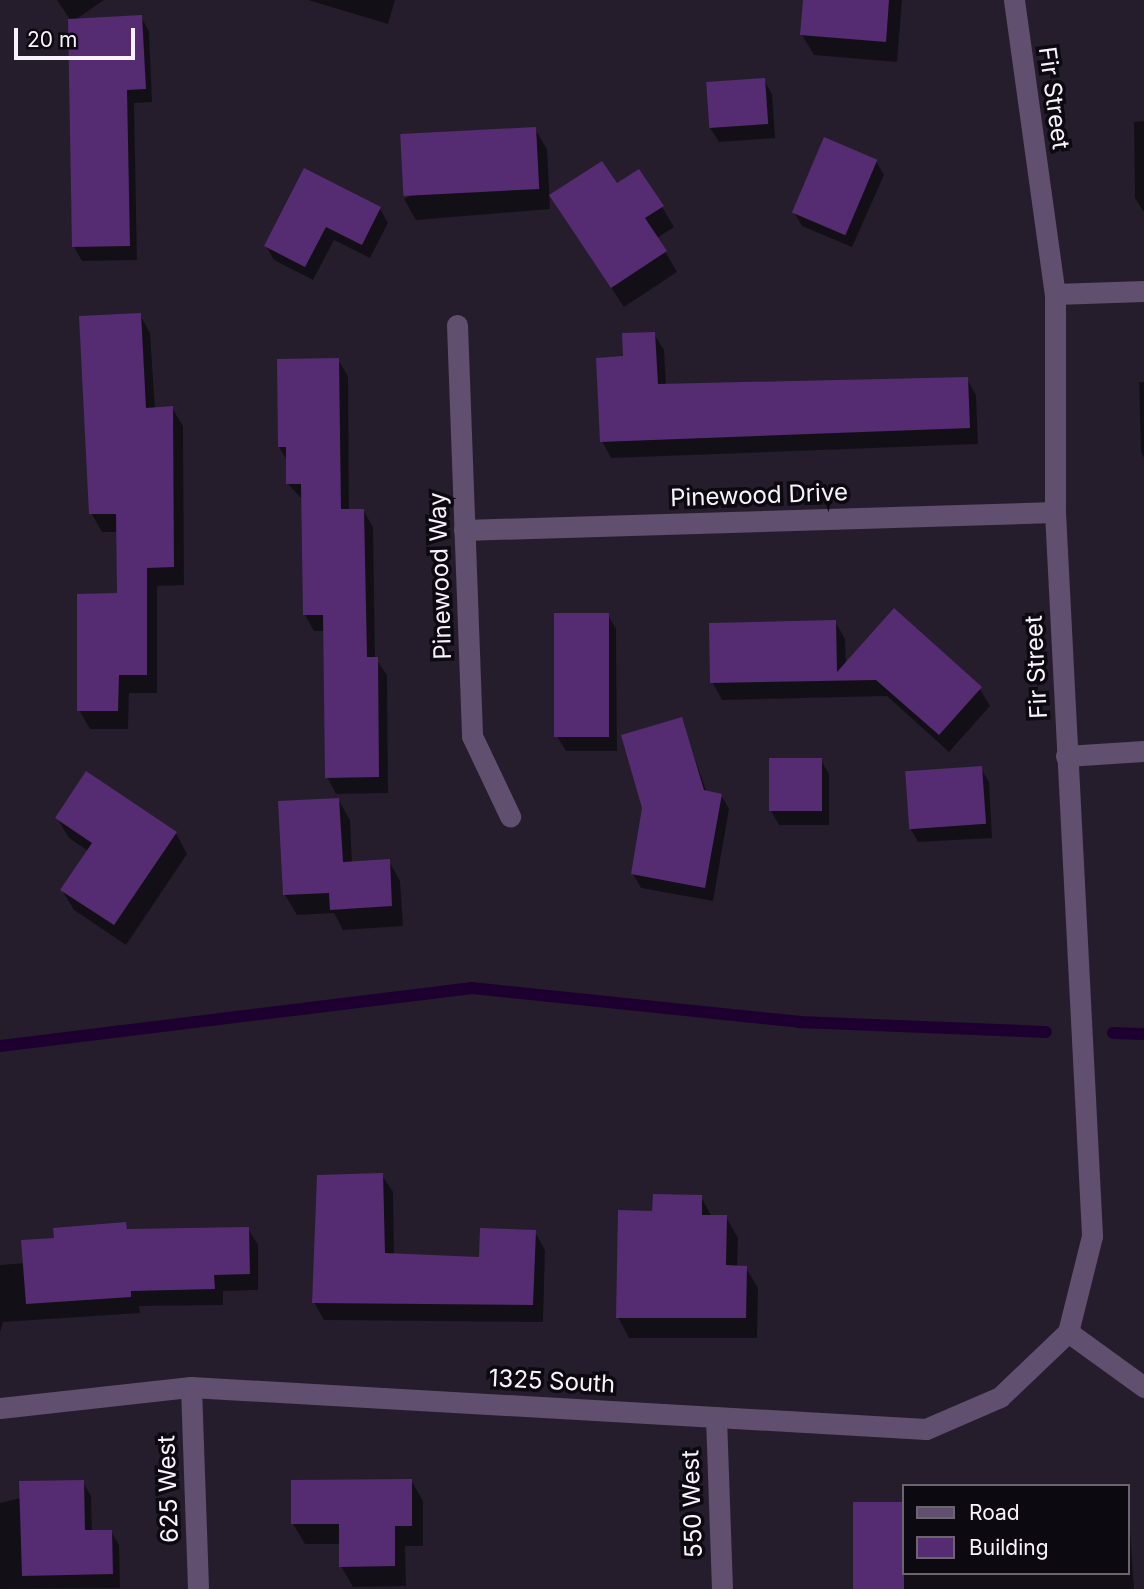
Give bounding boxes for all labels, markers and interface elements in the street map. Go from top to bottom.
scale bar [18,14,138,58]
text: 20 m [27,27,77,52]
street label: Fir Street [1033,45,1075,151]
street label: Pinewood Drive [670,478,848,512]
street label: Pinewood Way [423,492,457,660]
street label: Fir Street [1019,615,1053,719]
street label: 1325 South [488,1363,616,1399]
street label: 625 West [152,1435,184,1543]
street label: 550 West [676,1450,708,1558]
legend [902,1484,1130,1575]
text: Road [969,1500,1020,1525]
text: Building [969,1535,1049,1560]

